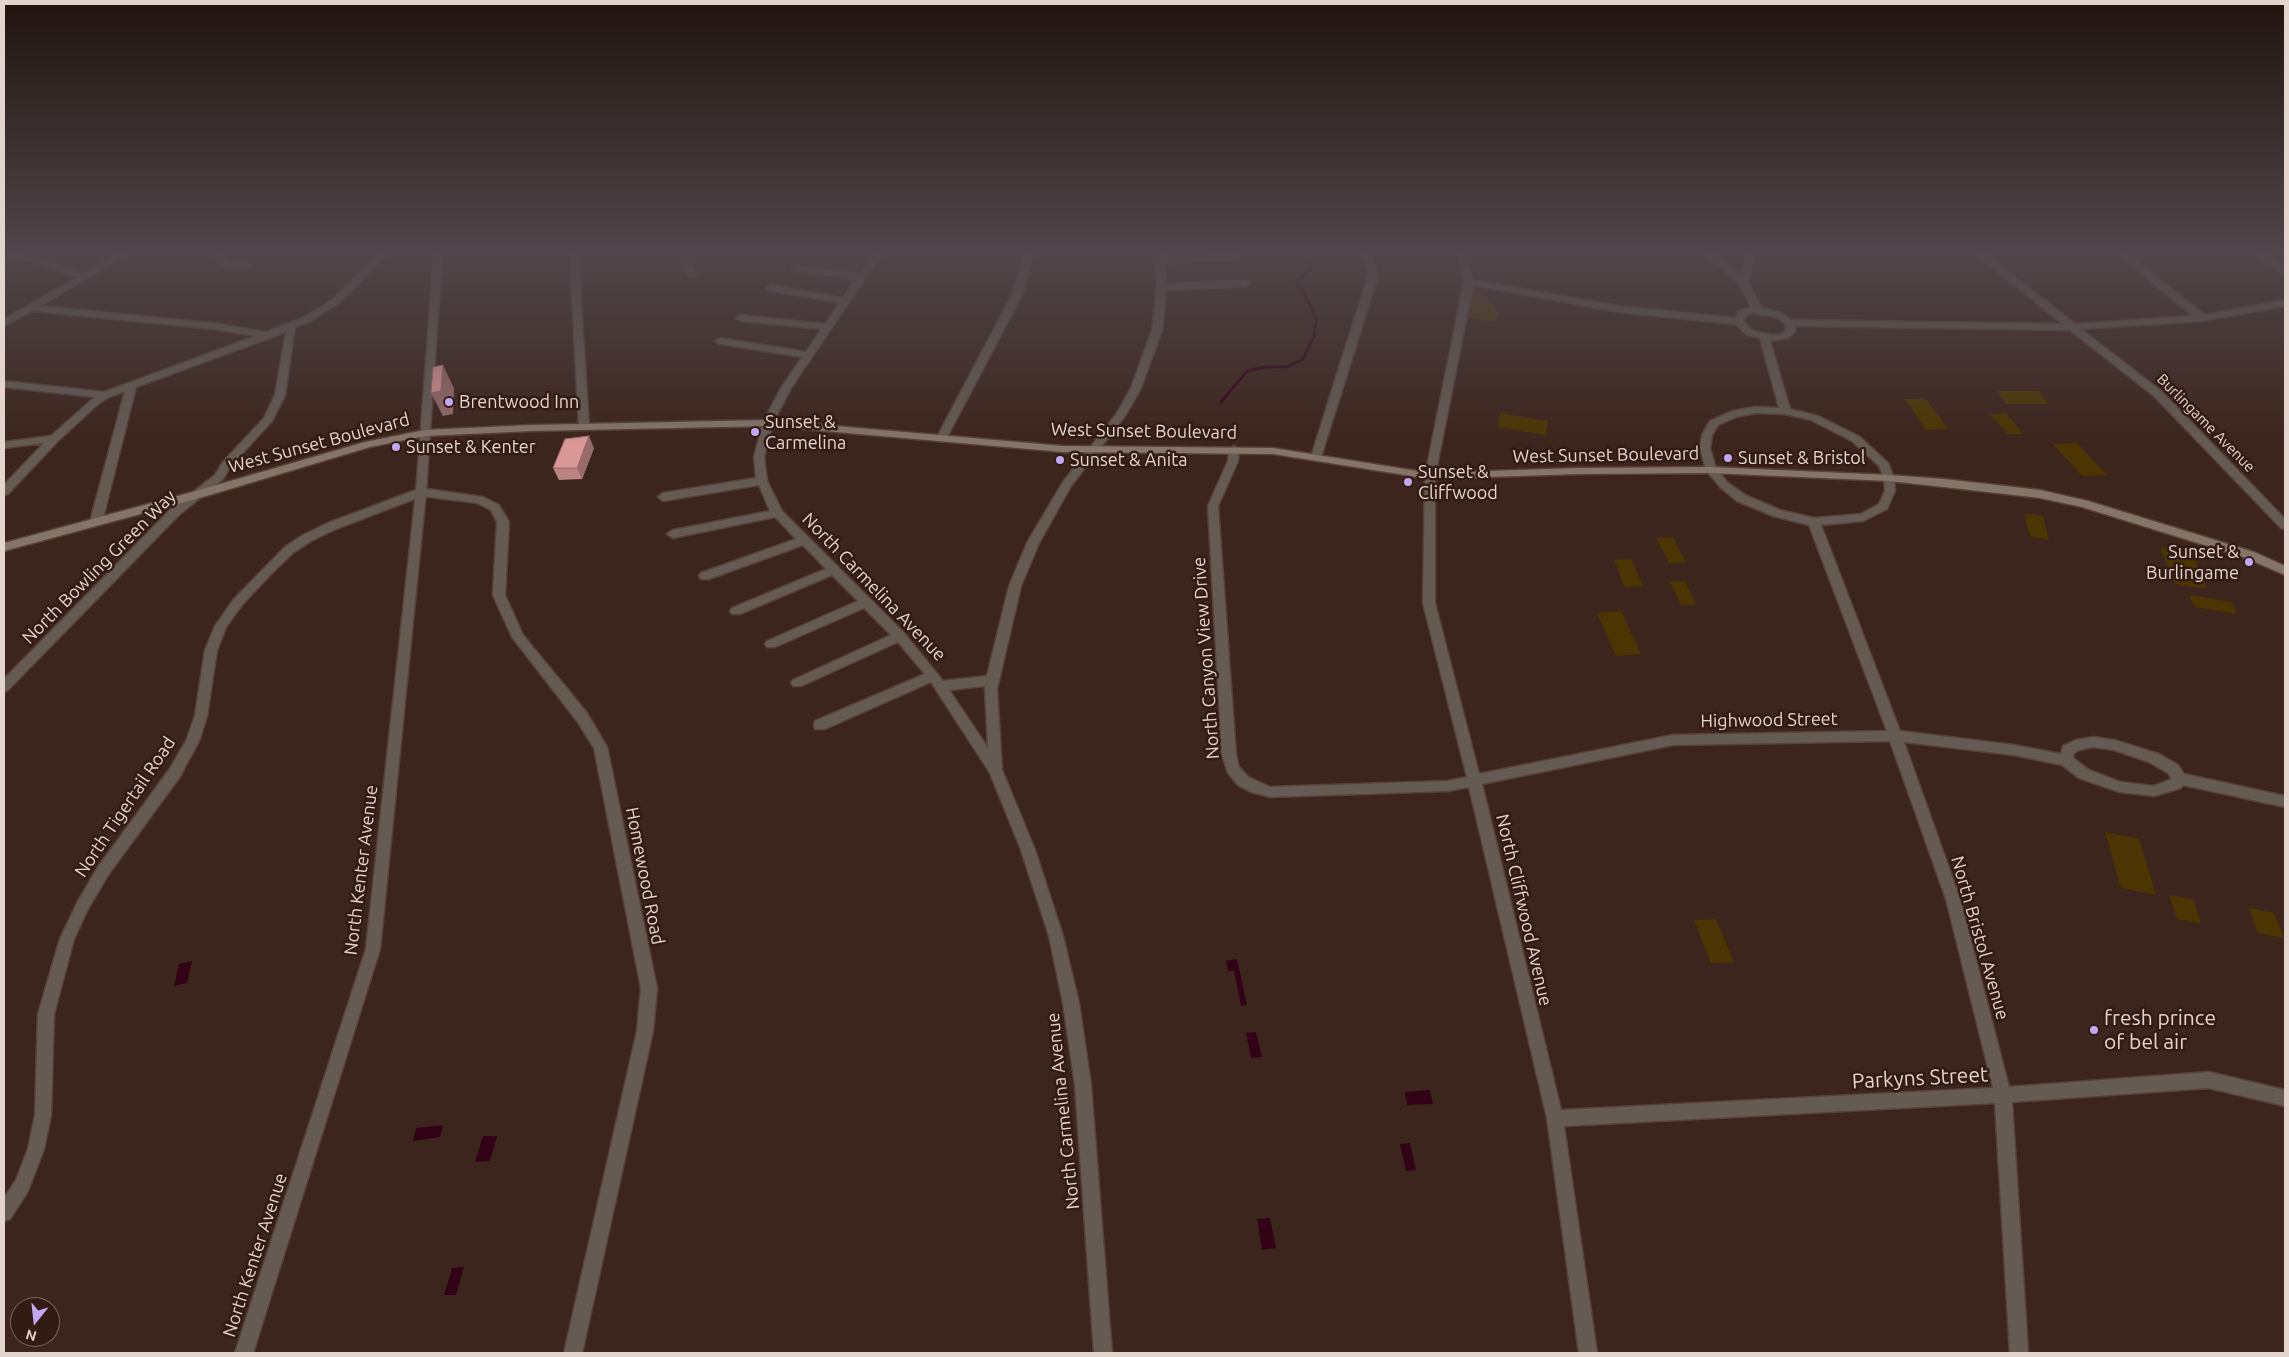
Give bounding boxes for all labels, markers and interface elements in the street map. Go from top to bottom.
street label: Burlingame Avenue [2153,370,2259,476]
place label: Brentwood Inn [459,391,579,413]
marker: Brentwood Inn [443,396,455,408]
street label: West Sunset Boulevard [226,408,412,478]
place label: Sunset & Carmelina [765,411,846,454]
street label: West Sunset Boulevard [1051,419,1237,443]
marker: Sunset & Carmelina [749,426,761,438]
place label: Sunset & Kenter [406,436,536,458]
marker: Sunset & Kenter [390,441,402,453]
street label: West Sunset Boulevard [1513,443,1699,467]
place label: Sunset & Bristol [1738,447,1866,469]
place label: Sunset & Anita [1070,449,1187,471]
marker: Sunset & Bristol [1722,452,1734,464]
marker: Sunset & Anita [1054,454,1066,466]
place label: Sunset & Cliffwood [1418,461,1498,504]
marker: Sunset & Cliffwood [1402,476,1414,488]
street label: North Bowling Green Way [18,486,180,648]
street label: North Carmelina Avenue [798,508,950,666]
place label: Sunset & Burlingame [2146,541,2239,584]
street label: North Canyon View Drive [1188,556,1224,760]
marker: Sunset & Burlingame [2243,556,2255,568]
street label: Highwood Street [1700,708,1838,732]
street label: North Tigertail Road [70,733,180,881]
street label: North Kenter Avenue [340,784,382,956]
street label: Homewood Road [621,805,669,947]
street label: North Cliffwood Avenue [1491,812,1557,1008]
street label: North Bristol Avenue [1946,854,2014,1022]
place label: fresh prince of bel air [2104,1005,2216,1055]
street label: North Carmelina Avenue [1042,1012,1084,1210]
marker: fresh prince of bel air [2088,1024,2100,1036]
street label: Parkyns Street [1851,1062,1989,1094]
street label: North Kenter Avenue [218,1170,292,1340]
north arrow [10,1297,60,1347]
text: N [24,1326,38,1345]

